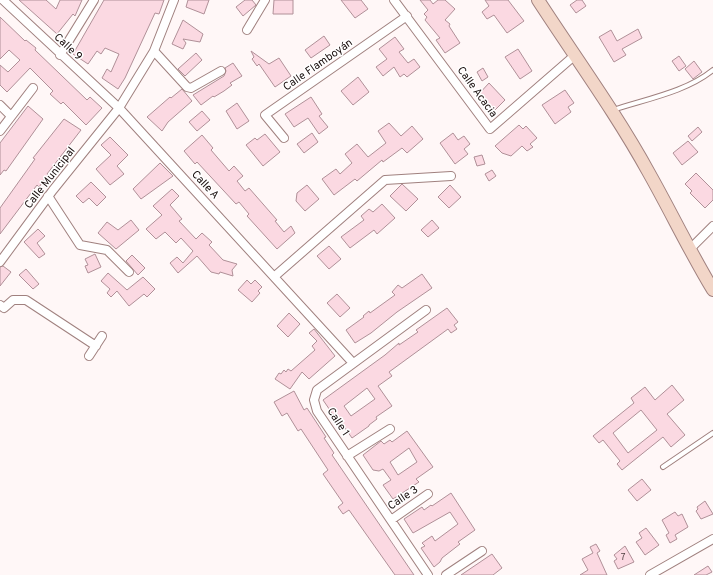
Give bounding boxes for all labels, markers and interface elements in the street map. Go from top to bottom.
street label: Calle 9 [51,30,85,64]
street label: Calle Flamboyán [281,36,355,94]
street label: Calle Acacia [454,64,500,120]
street label: Calle Municipal [22,144,78,212]
street label: Calle A [188,168,222,202]
street label: Calle 1 [324,405,352,439]
street label: Calle 3 [385,483,421,513]
house number: 7 [621,552,626,563]

